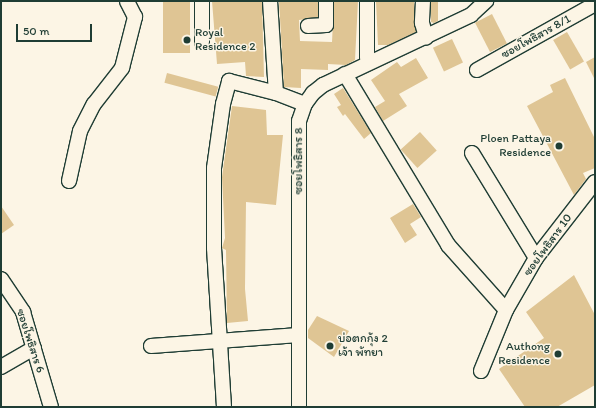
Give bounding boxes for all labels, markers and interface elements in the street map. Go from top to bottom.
street label: ซอยโพธิสาร 8/1 [499,12,573,62]
scale bar [18,16,94,42]
text: 50 m [23,24,49,38]
place label: Royal Residence 2 [195,26,256,54]
marker: Royal Residence 2 [182,35,192,45]
street label: ซอยโพธิสาร 8 [292,128,306,194]
place label: Ploen Pattaya Residence [481,132,551,160]
marker: Ploen Pattaya Residence [554,141,564,151]
street label: ซอยโพธิสาร 10 [521,211,575,279]
street label: ซอยโพธิสาร 6 [13,307,47,375]
place label: บ่อตกกุ้ง 2 เจ้า พัทยา [338,332,388,360]
place label: Authong Residence [498,340,550,368]
marker: บ่อตกกุ้ง 2 เจ้า พัทยา [325,341,335,351]
marker: Authong Residence [553,349,563,359]

